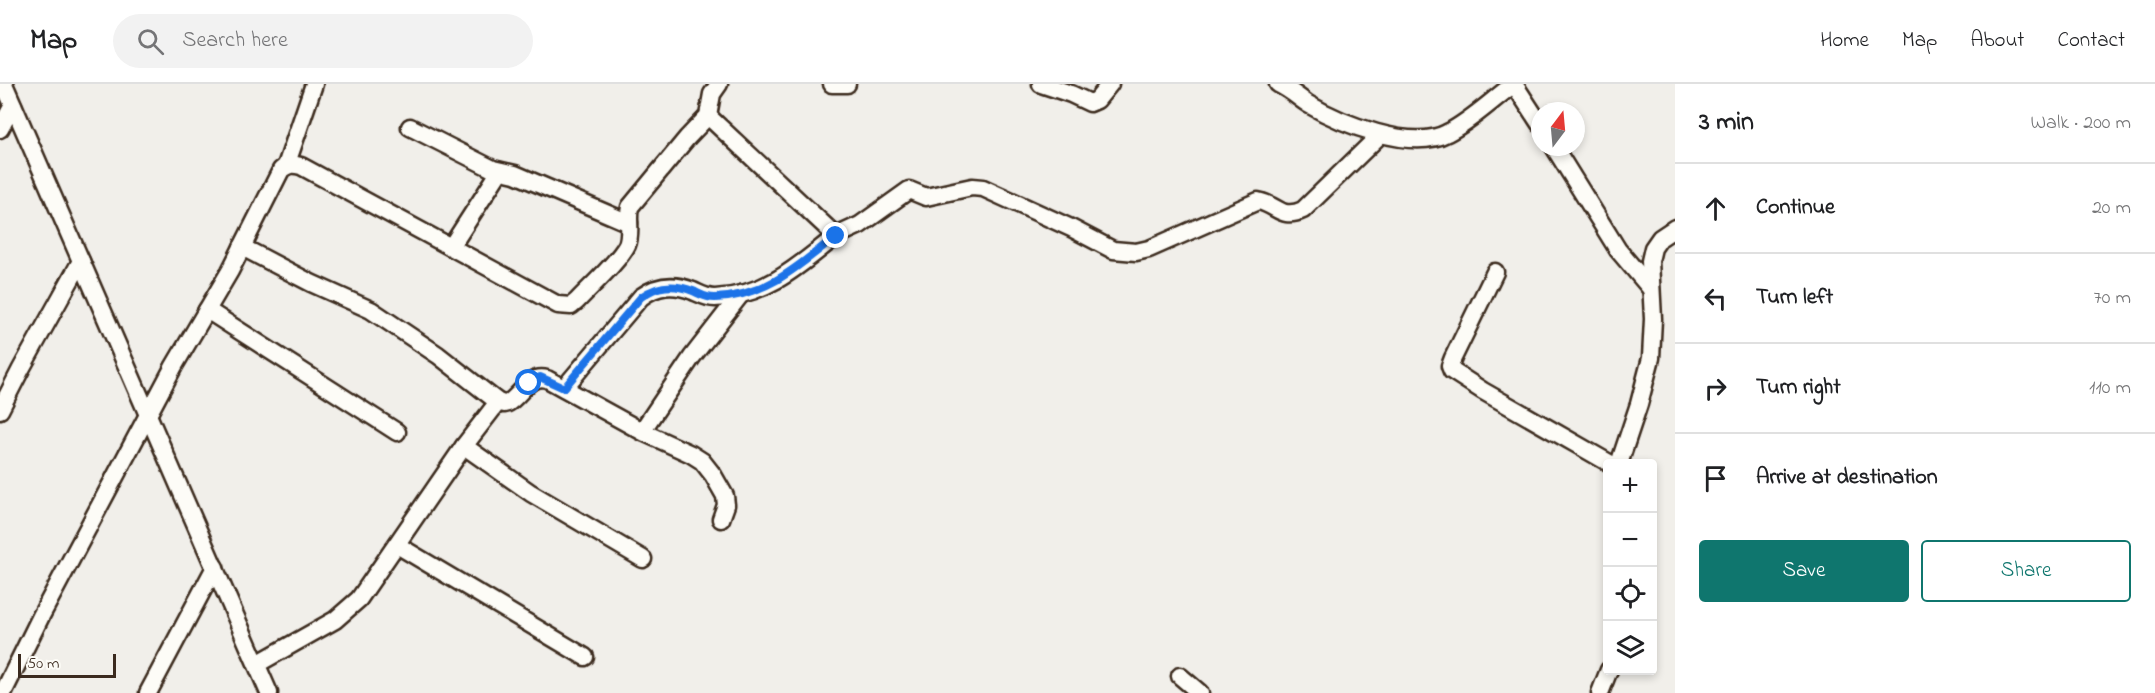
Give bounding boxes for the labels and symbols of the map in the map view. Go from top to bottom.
north arrow [1531,102,1585,156]
route end [822,222,848,248]
route start [515,369,541,395]
scale bar [18,651,116,678]

